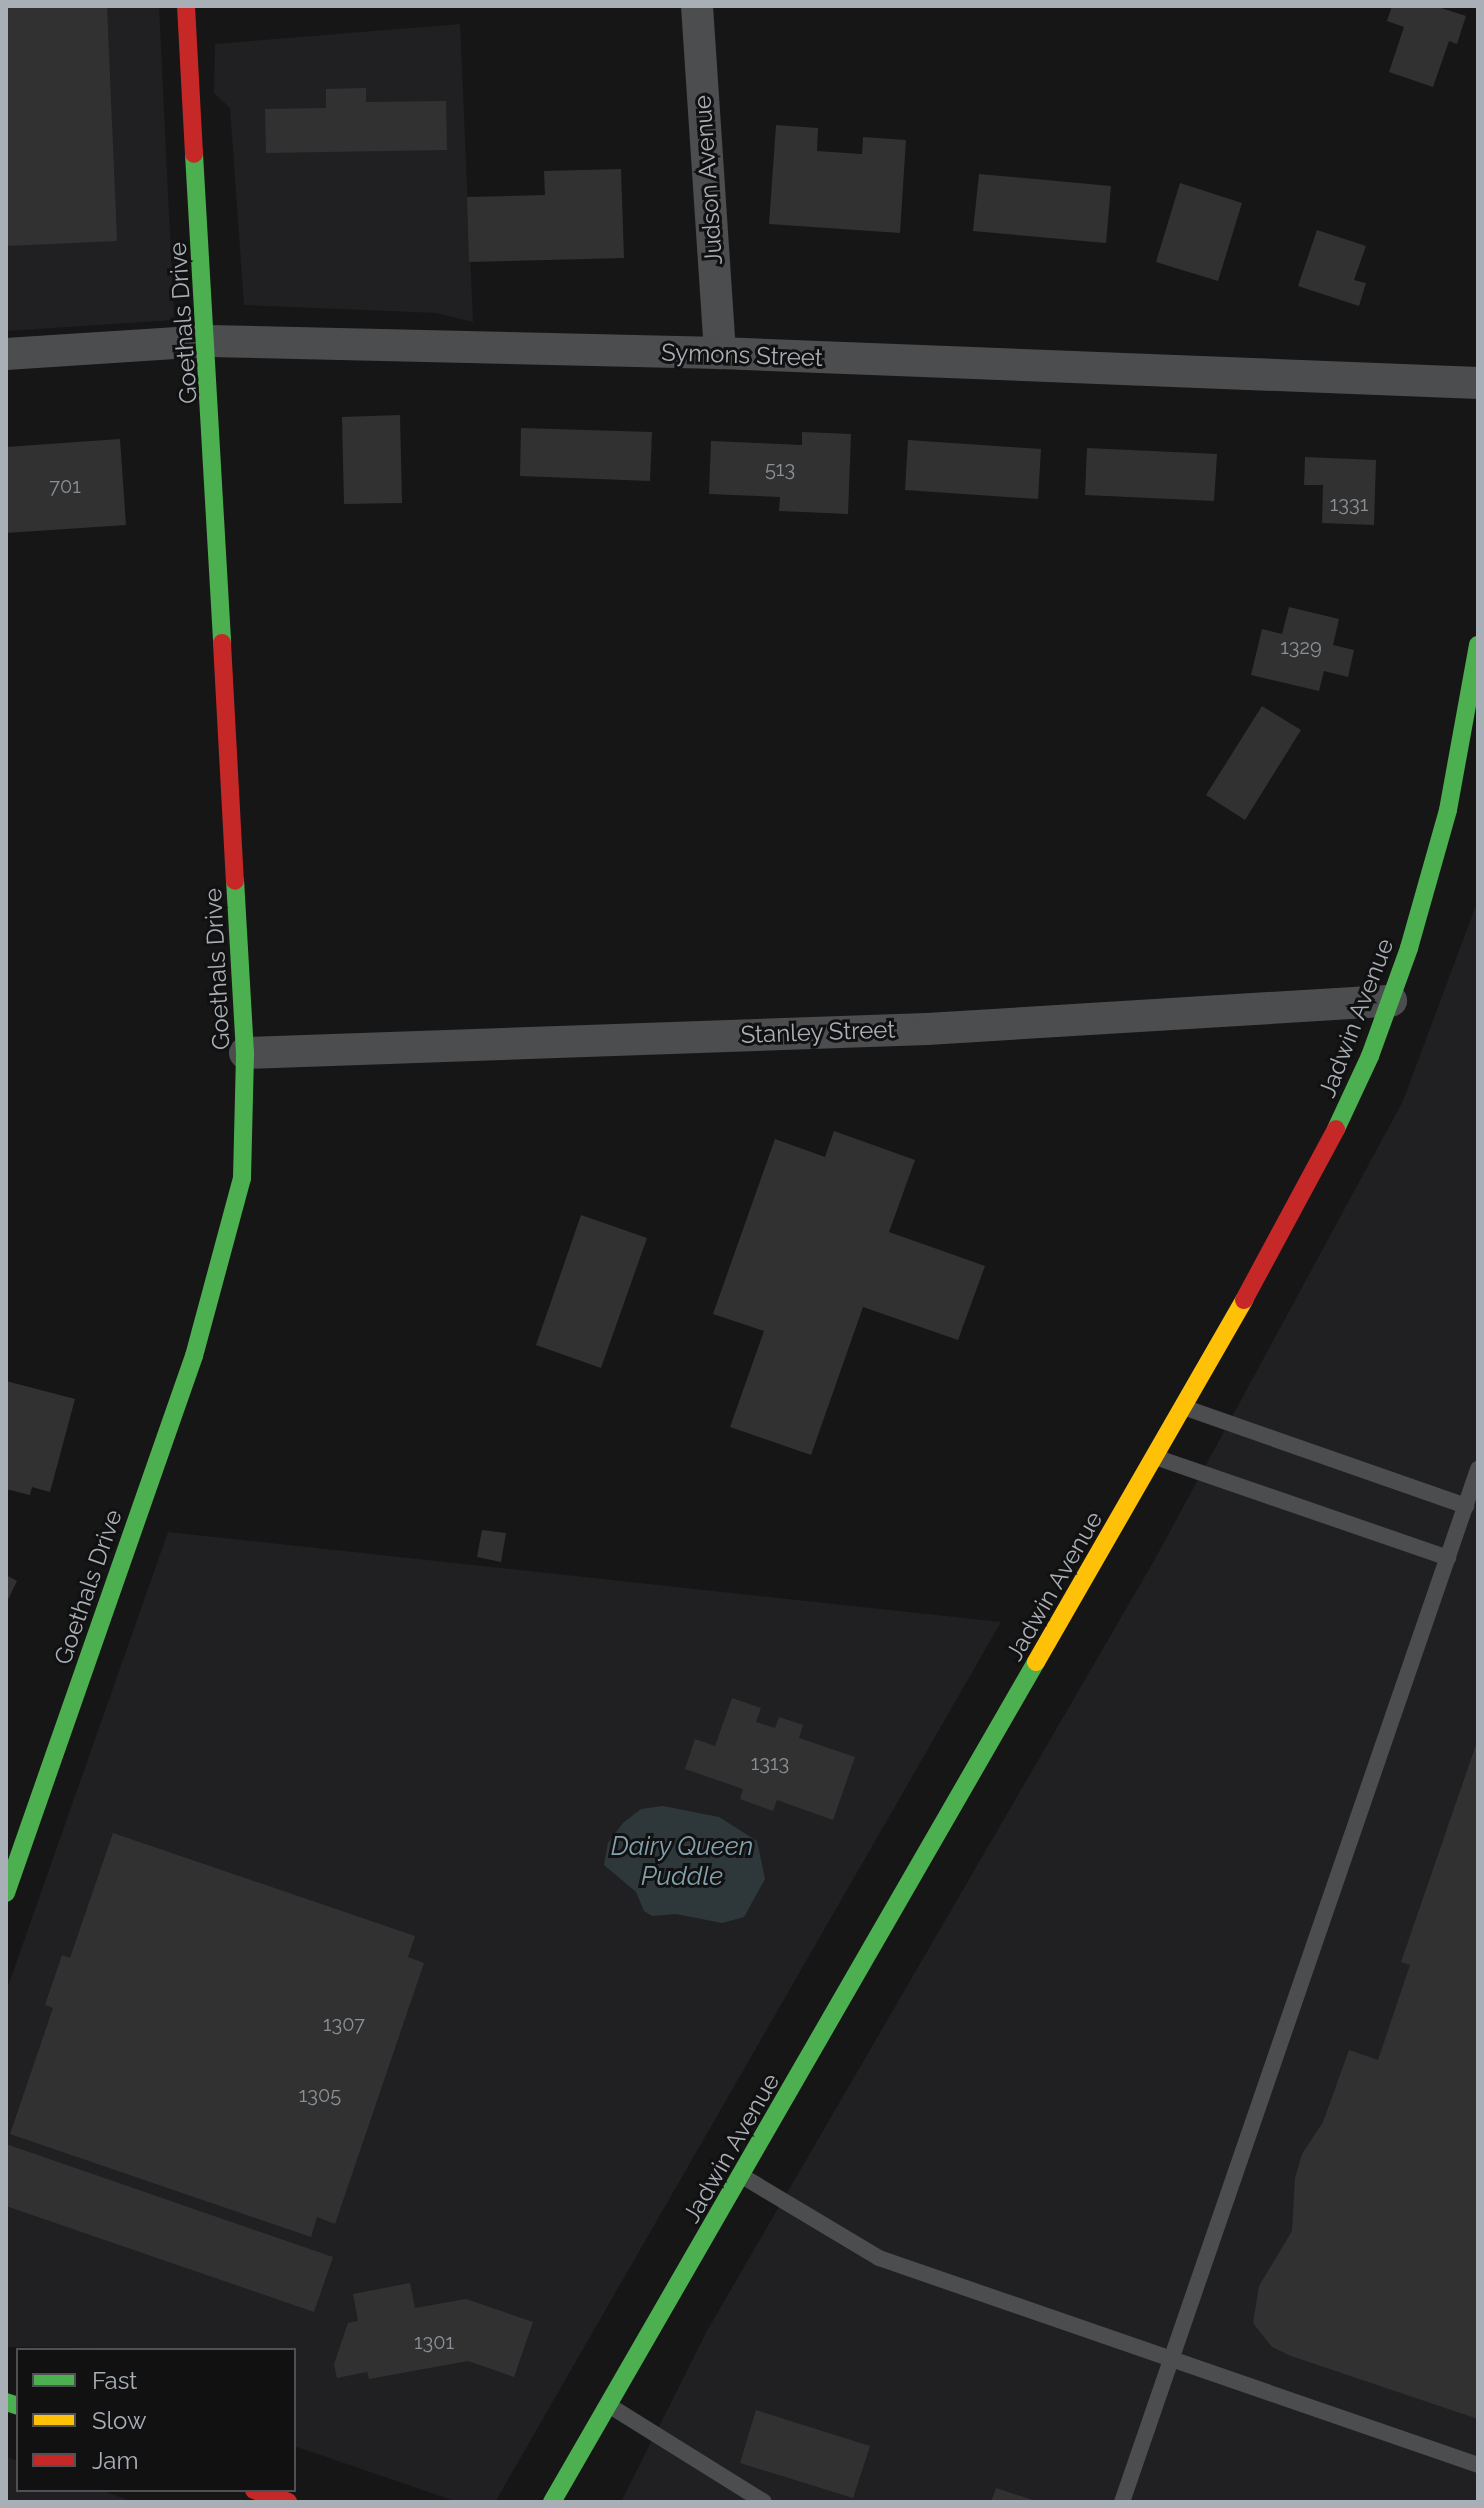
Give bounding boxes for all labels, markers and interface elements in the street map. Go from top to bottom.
street label: Judson Avenue [688,94,728,266]
street label: Goethals Drive [163,241,203,405]
street label: Symons Street [661,338,823,372]
house number: 513 [765,457,795,481]
house number: 701 [49,474,81,498]
house number: 1331 [1330,492,1368,516]
house number: 1329 [1280,635,1322,659]
street label: Goethals Drive [198,887,236,1051]
street label: Jadwin Avenue [1312,934,1400,1102]
street label: Stanley Street [740,1015,896,1049]
street label: Goethals Drive [48,1506,128,1668]
street label: Jadwin Avenue [999,1506,1109,1666]
house number: 1313 [751,1751,789,1775]
water label: Dairy Queen Puddle [611,1831,753,1892]
house number: 1307 [323,2012,365,2036]
street label: Jadwin Avenue [676,2068,786,2228]
house number: 1305 [299,2083,341,2107]
house number: 1301 [414,2330,454,2354]
legend [16,2348,296,2492]
text: Fast [92,2366,137,2395]
text: Slow [92,2406,146,2435]
text: Jam [92,2446,138,2475]

